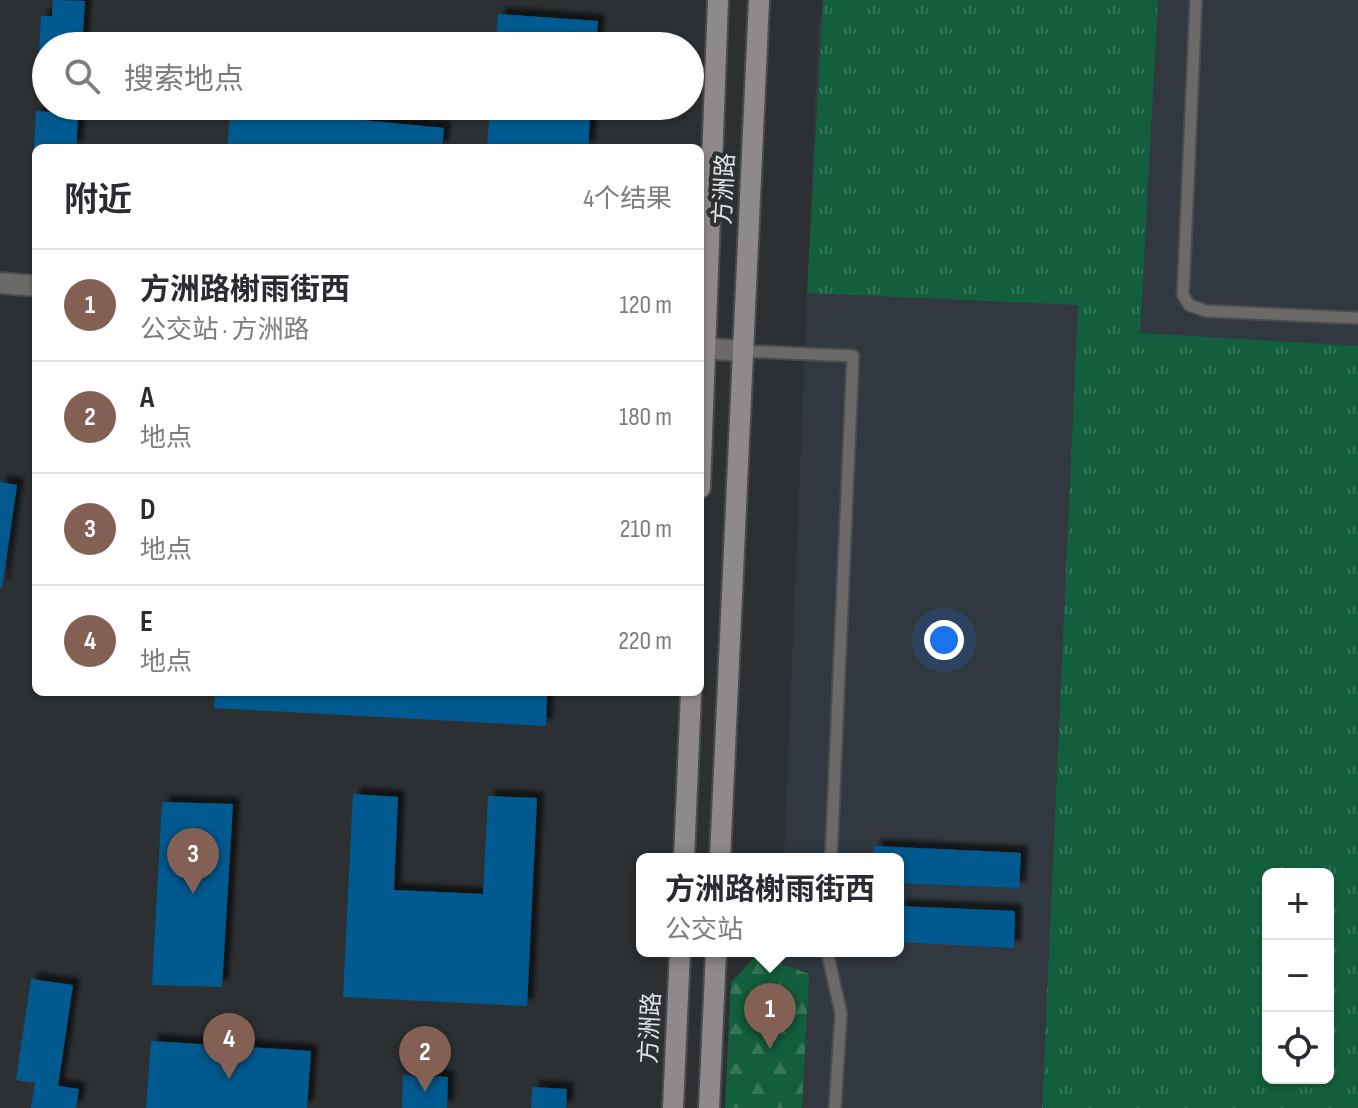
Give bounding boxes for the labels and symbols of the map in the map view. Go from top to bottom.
street label: 方洲路 [708,152,741,226]
your location [924,620,964,660]
pin: 3 [167,828,219,894]
pin: 1 [744,983,796,1049]
street label: 方洲路 [634,991,667,1065]
pin: 4 [203,1013,255,1079]
pin: 2 [399,1026,451,1092]

